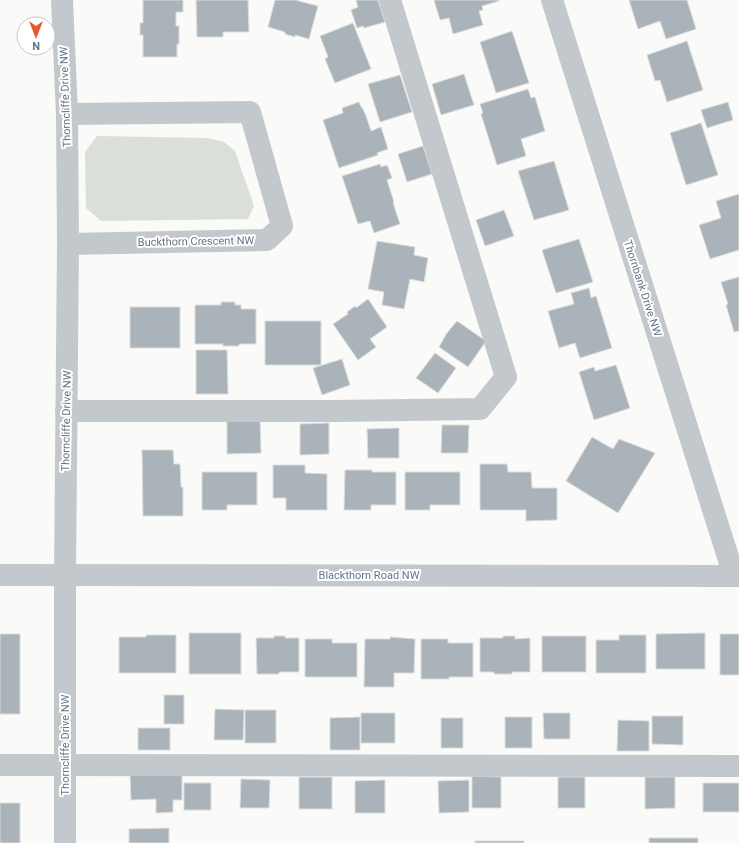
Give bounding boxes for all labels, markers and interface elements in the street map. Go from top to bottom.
north arrow [16,16,56,56]
text: N [32,39,40,52]
street label: Thorncliffe Drive NW [57,46,74,148]
street label: Buckthorn Crescent NW [138,234,255,249]
street label: Thornbank Drive NW [621,238,664,338]
street label: Thorncliffe Drive NW [59,370,74,472]
street label: Blackthorn Road NW [319,569,420,582]
street label: Thorncliffe Drive NW [59,694,72,795]

